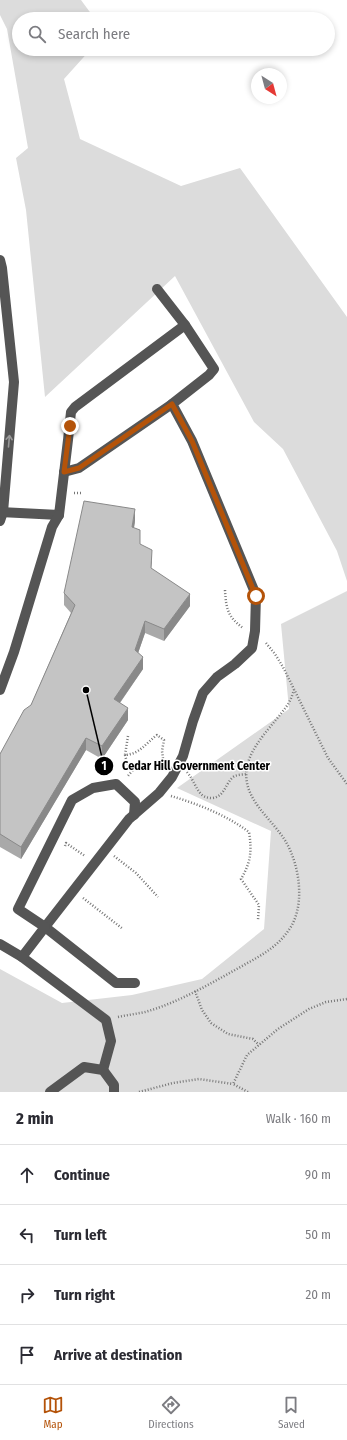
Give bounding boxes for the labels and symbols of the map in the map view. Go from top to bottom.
north arrow [251,68,287,104]
route end [61,417,79,435]
one-way arrow [5,435,12,448]
route start [247,587,265,605]
callout: Cedar Hill Government Center [94,754,278,778]
text: 1 [101,759,107,773]
text: Cedar Hill Government Center [122,759,270,773]

